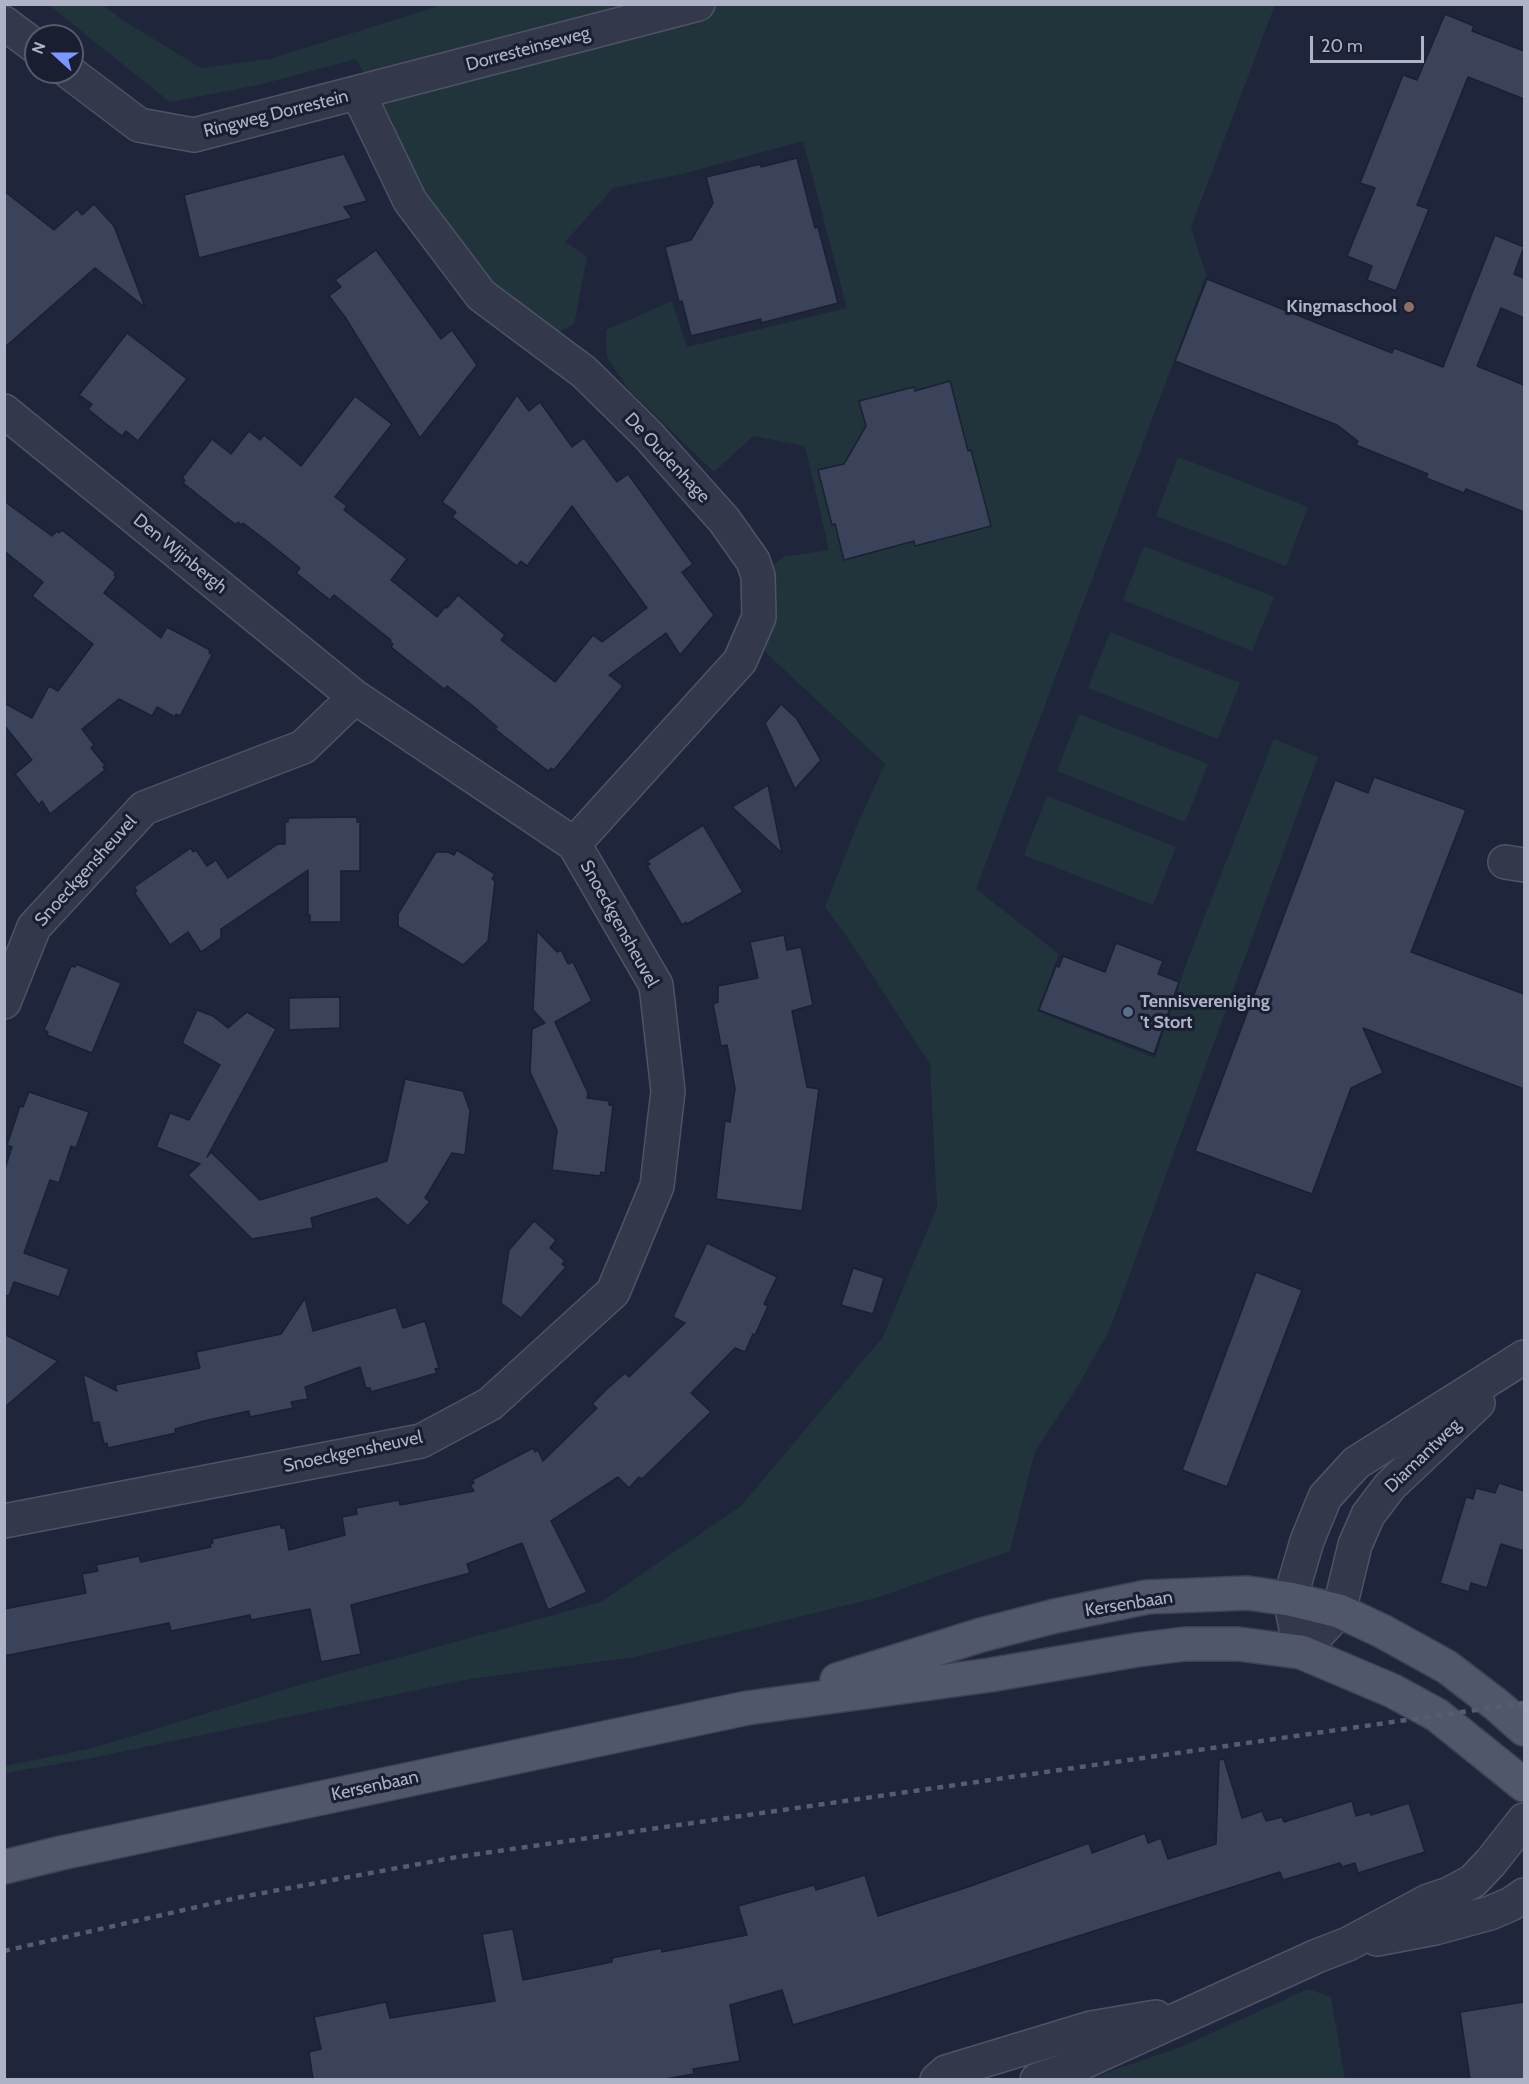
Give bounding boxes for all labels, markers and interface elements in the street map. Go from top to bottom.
street label: Dorresteinseweg [464,22,592,76]
north arrow [24,24,84,84]
scale bar [1313,24,1427,62]
text: 20 m [1321,35,1363,57]
text: N [28,39,49,57]
street label: Ringweg Dorrestein [201,86,351,142]
place label: Kingmaschool [1286,296,1397,318]
marker: Kingmaschool [1402,300,1416,314]
street label: De Oudenhage [620,408,714,508]
street label: Den Wijnbergh [129,510,231,598]
street label: Snoeckgensheuvel [31,811,141,931]
street label: Snoeckgensheuvel [575,857,663,991]
place label: Tennisvereniging 't Stort [1140,991,1270,1034]
marker: Tennisvereniging 't Stort [1121,1005,1135,1019]
street label: Diamantweg [1381,1415,1465,1497]
street label: Snoeckgensheuvel [281,1427,425,1477]
street label: Kersenbaan [1084,1586,1174,1622]
street label: Kersenbaan [329,1766,421,1806]

